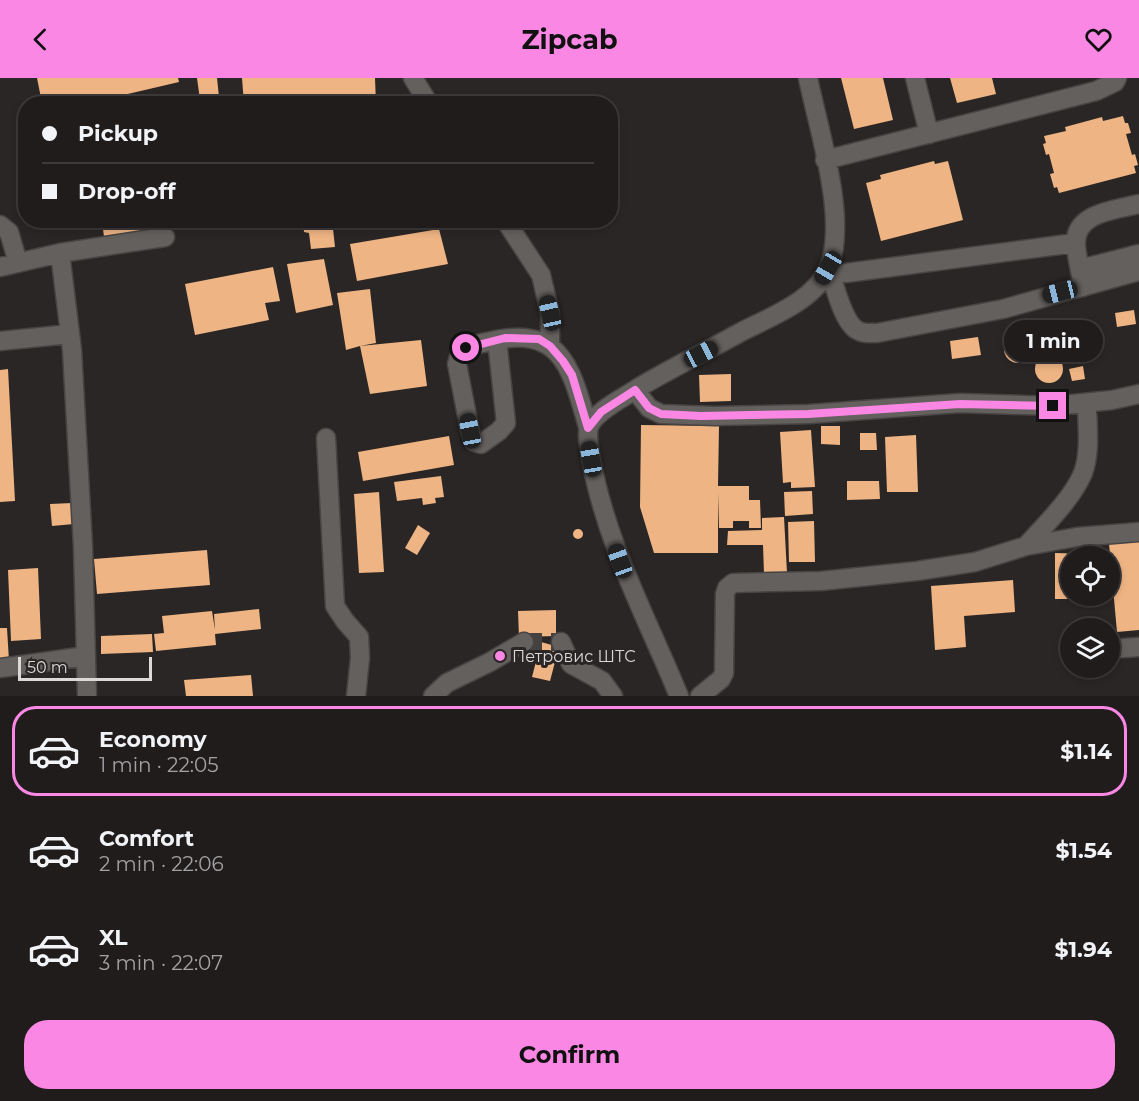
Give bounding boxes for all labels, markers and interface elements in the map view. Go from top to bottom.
icon: back [24,23,57,56]
text: Zipcab [521,23,618,56]
icon: heart [1082,23,1115,56]
text: Pickup [78,120,158,147]
text: Drop-off [78,178,176,205]
car [811,248,845,288]
car [1040,279,1080,305]
car [537,293,563,333]
callout: 1 min [1004,319,1102,361]
text: 1 min [1026,329,1081,353]
route start [452,334,479,361]
car [681,338,721,370]
route end [1039,392,1066,419]
car [458,412,482,450]
car [579,440,603,478]
car [605,541,635,581]
map controls [1060,546,1120,678]
button: locate [1060,546,1120,606]
button: layers [1060,618,1120,678]
place label: Петровис ШТС [512,647,636,666]
marker: Петровис ШТС [493,649,507,663]
scale bar [18,654,152,682]
text: 50 m [27,658,68,677]
icon: car [27,724,81,778]
text: Economy [99,726,207,753]
text: $1.14 [1060,738,1112,765]
text: 1 min · 22:05 [99,753,219,777]
icon: car [27,823,81,877]
text: Comfort [99,825,194,852]
text: $1.54 [1056,837,1112,864]
text: 2 min · 22:06 [99,852,224,876]
icon: car [27,922,81,976]
text: XL [99,924,128,951]
text: $1.94 [1055,936,1112,963]
text: 3 min · 22:07 [99,951,223,975]
button: Confirm [24,1020,1115,1089]

